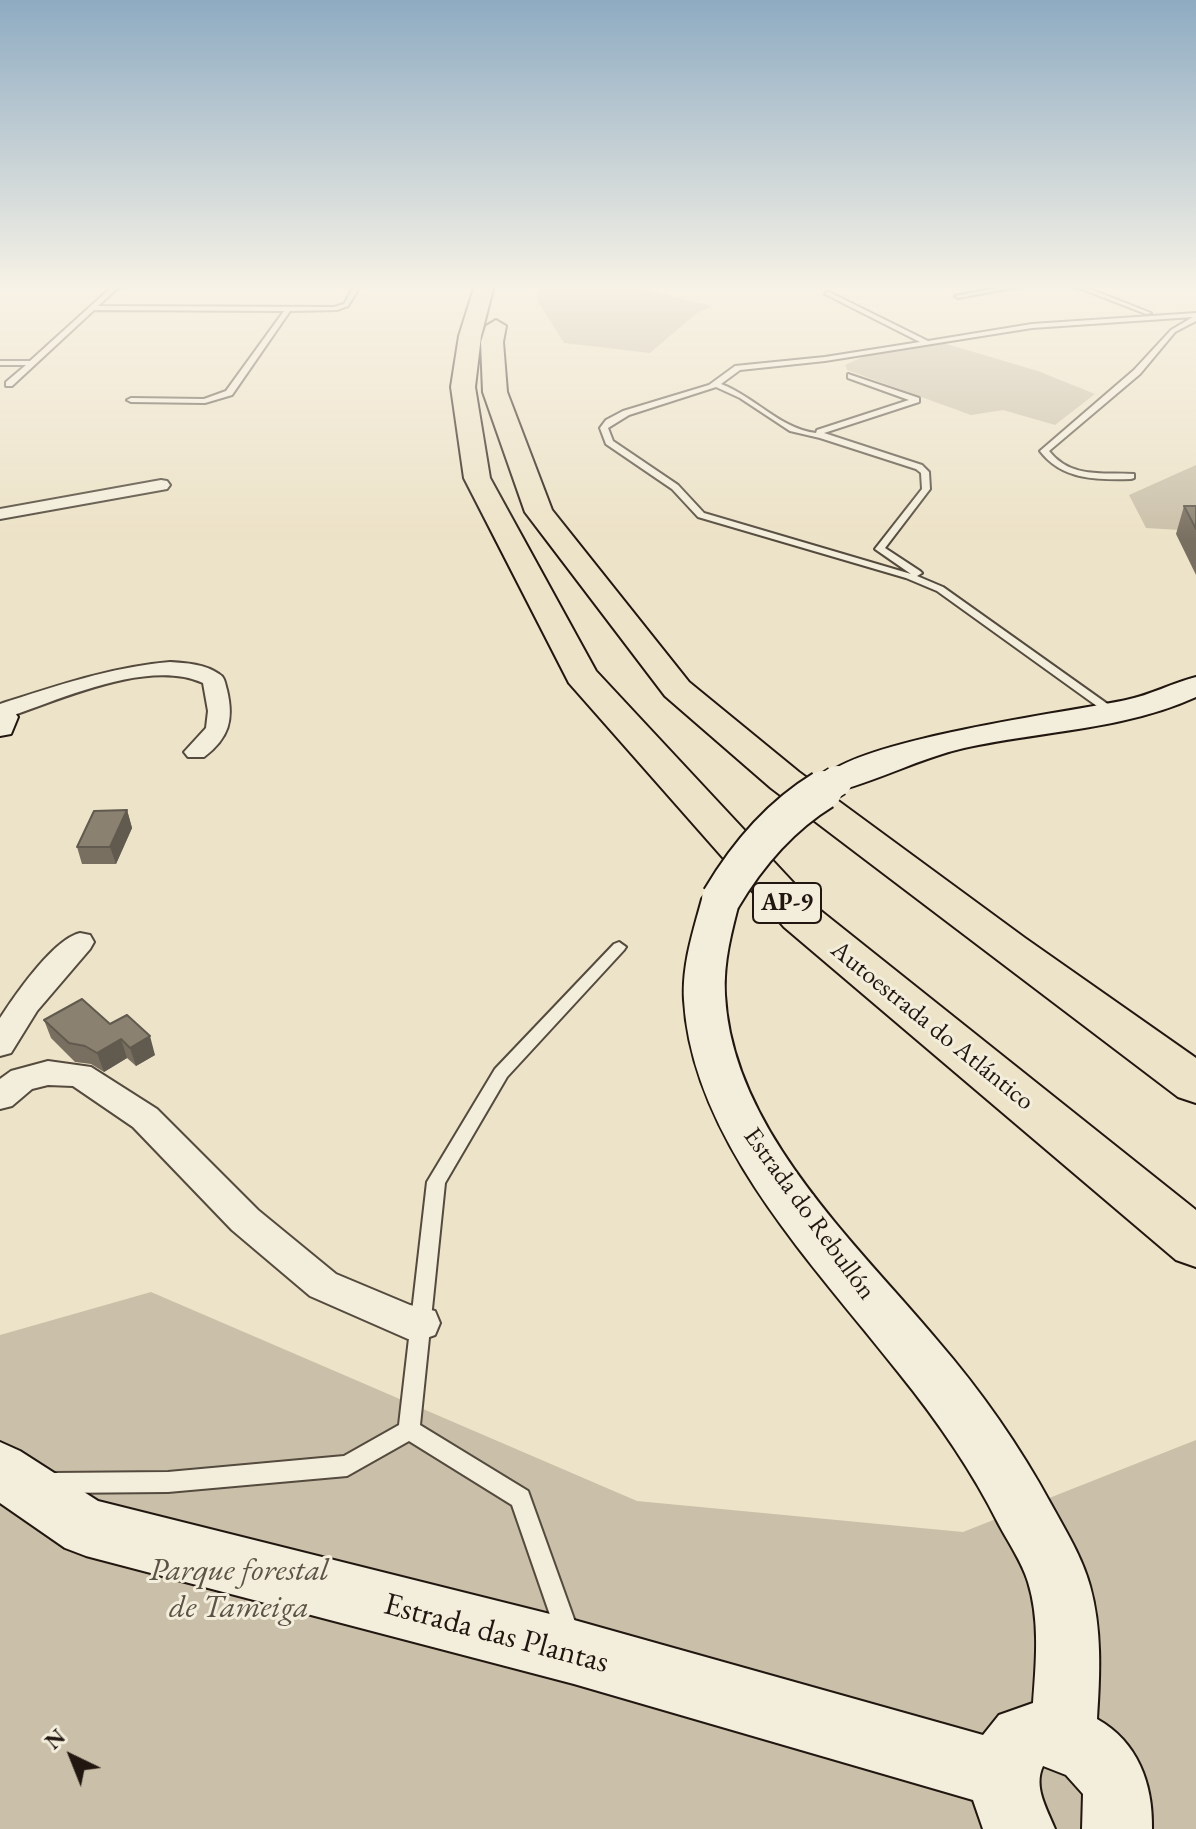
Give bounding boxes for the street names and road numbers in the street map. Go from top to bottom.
road number: AP-9 [753,883,821,923]
street label: Autoestrada do Atlántico [824,934,1040,1118]
street label: Estrada do Rebullón [736,1122,882,1306]
street label: Estrada das Plantas [379,1586,613,1682]

